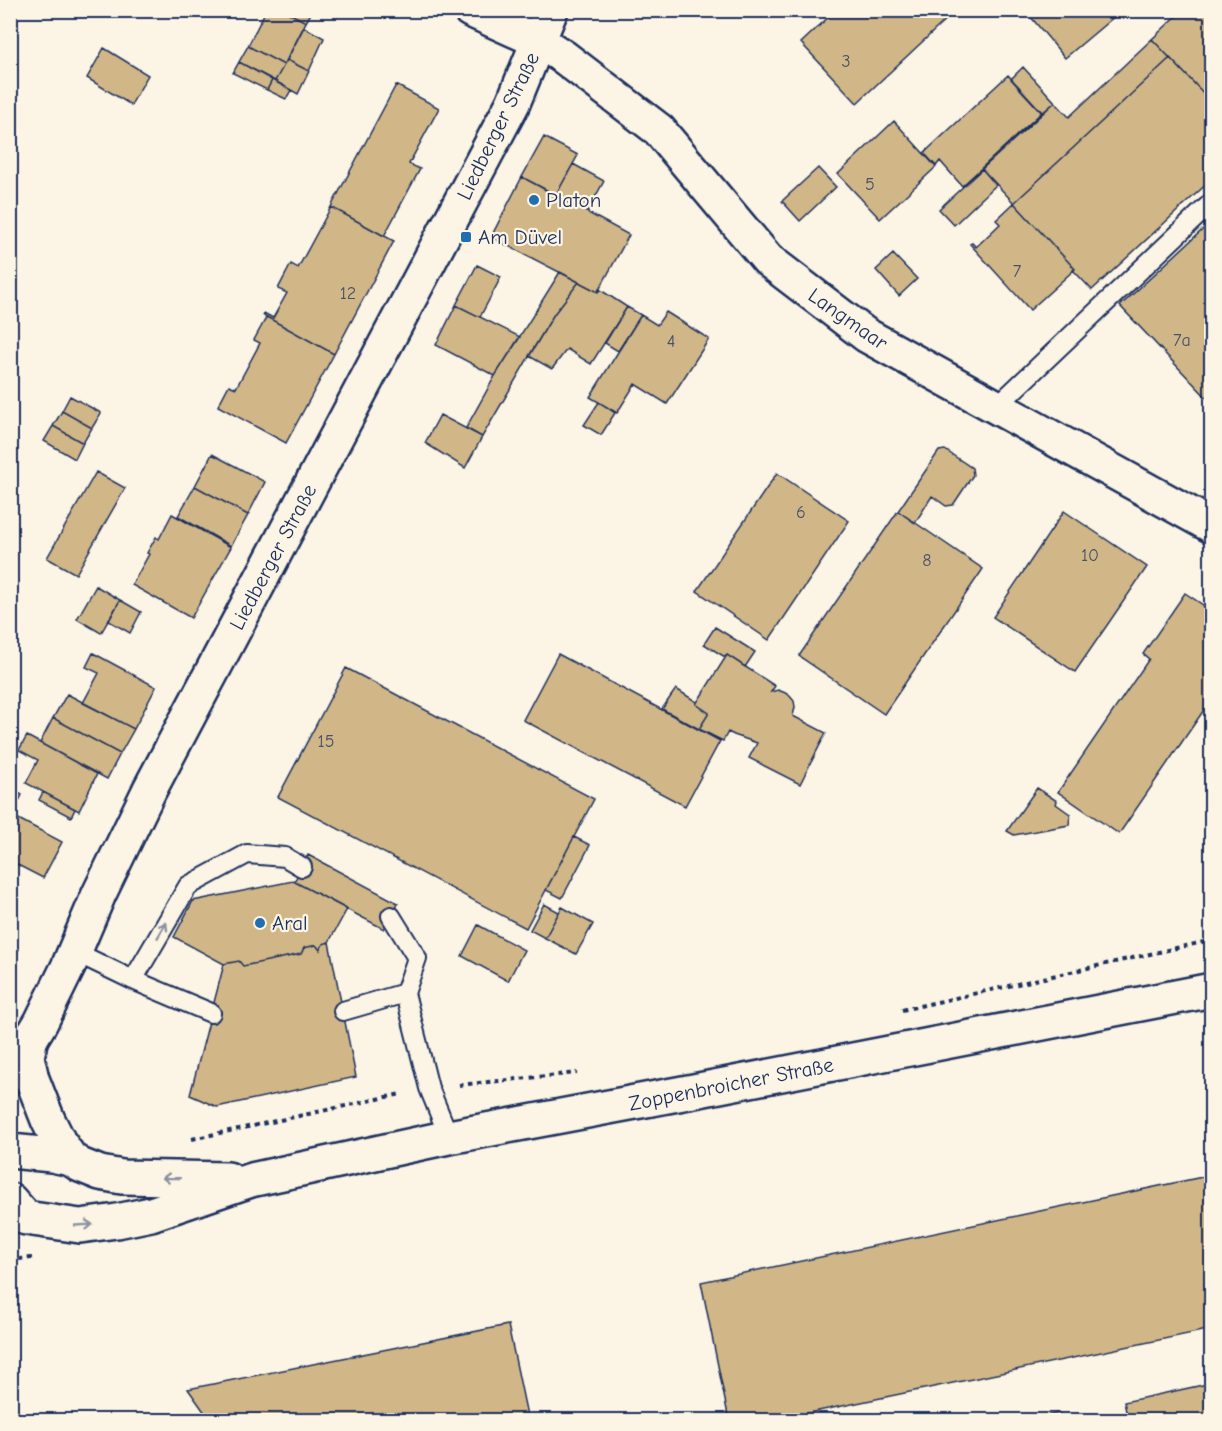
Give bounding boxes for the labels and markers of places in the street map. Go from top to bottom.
place label: Platon [546,188,601,212]
marker: Platon [527,193,541,207]
place label: Am Düvel [478,225,562,249]
marker: Am Düvel [459,230,473,244]
place label: Aral [272,911,308,935]
marker: Aral [253,916,267,930]

